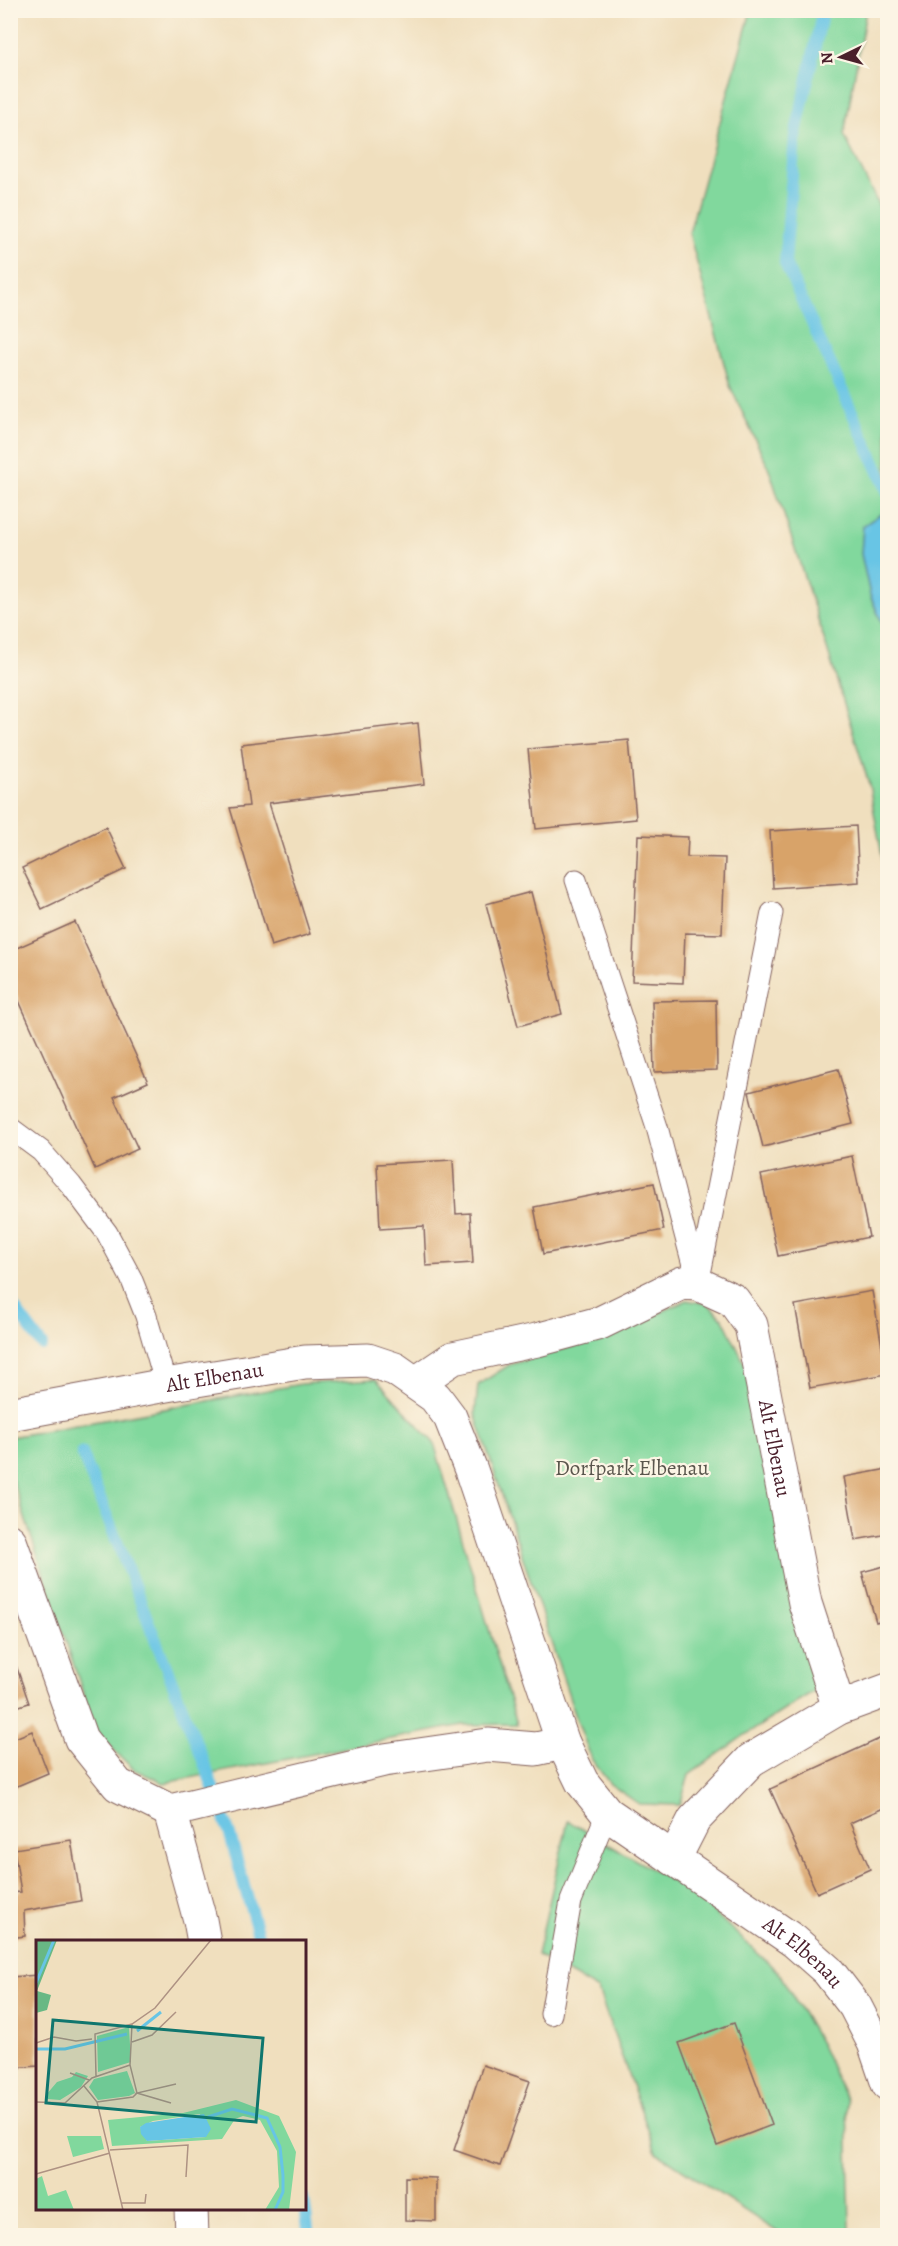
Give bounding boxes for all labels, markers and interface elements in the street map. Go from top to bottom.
north arrow [811,27,871,87]
text: N [816,51,839,65]
street label: Alt Elbenau [163,1355,266,1399]
street label: Alt Elbenau [752,1396,798,1500]
park label: Dorfpark Elbenau [555,1454,710,1482]
street label: Alt Elbenau [756,1909,851,1994]
inset map [36,1940,306,2210]

